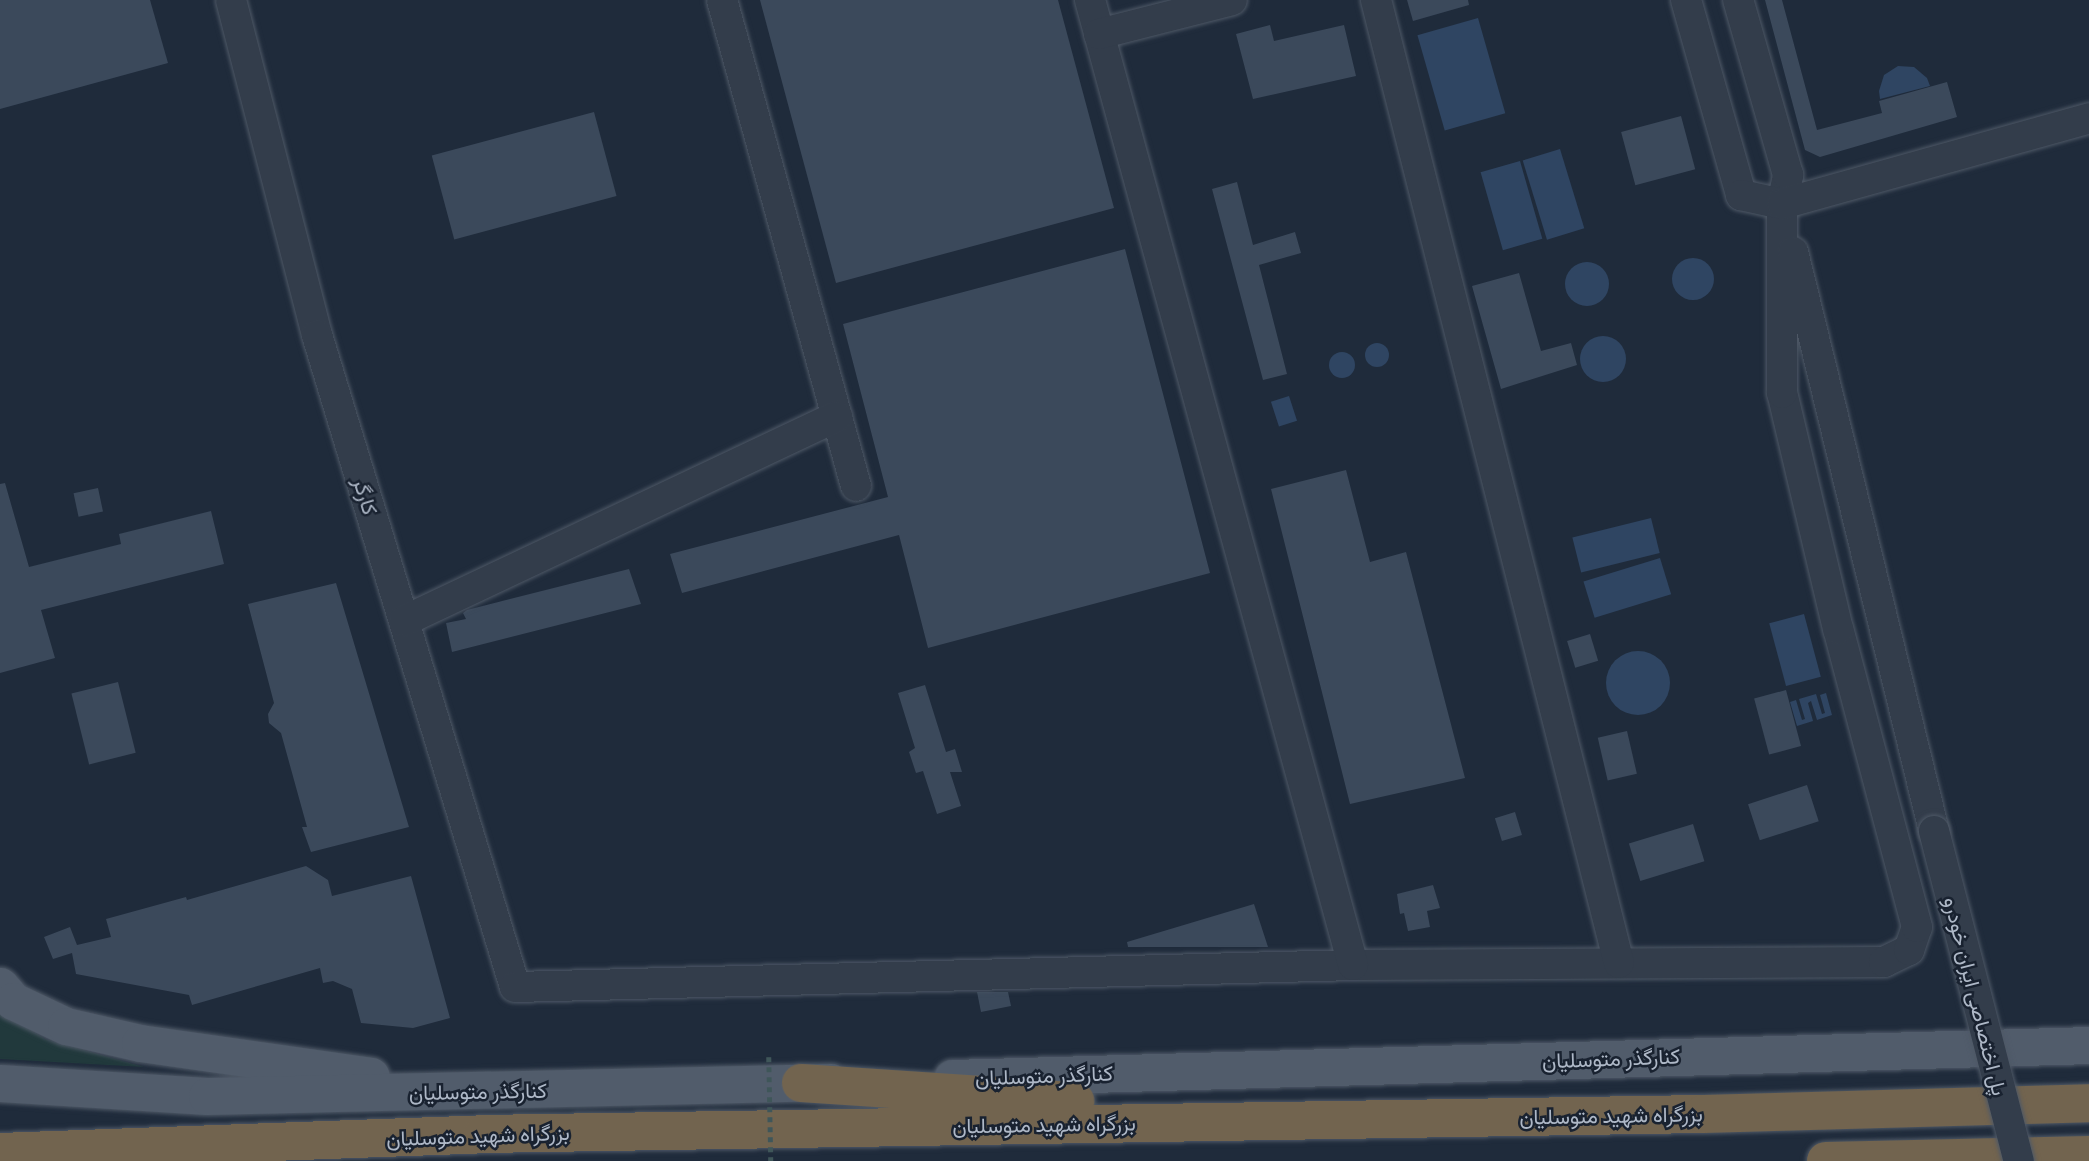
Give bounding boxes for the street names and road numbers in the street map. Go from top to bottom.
street label: کارگر [348,474,384,518]
street label: پل اختصاصی ایران خودرو [1939,894,2013,1098]
street label: کنارگذر متوسلیان [1542,1043,1680,1073]
street label: کنارگذر متوسلیان [975,1060,1113,1090]
street label: کنارگذر متوسلیان [409,1077,547,1105]
street label: بزرگراه شهید متوسلیان [1519,1101,1703,1129]
street label: بزرگراه شهید متوسلیان [952,1110,1136,1138]
street label: بزرگراه شهید متوسلیان [386,1119,570,1151]

